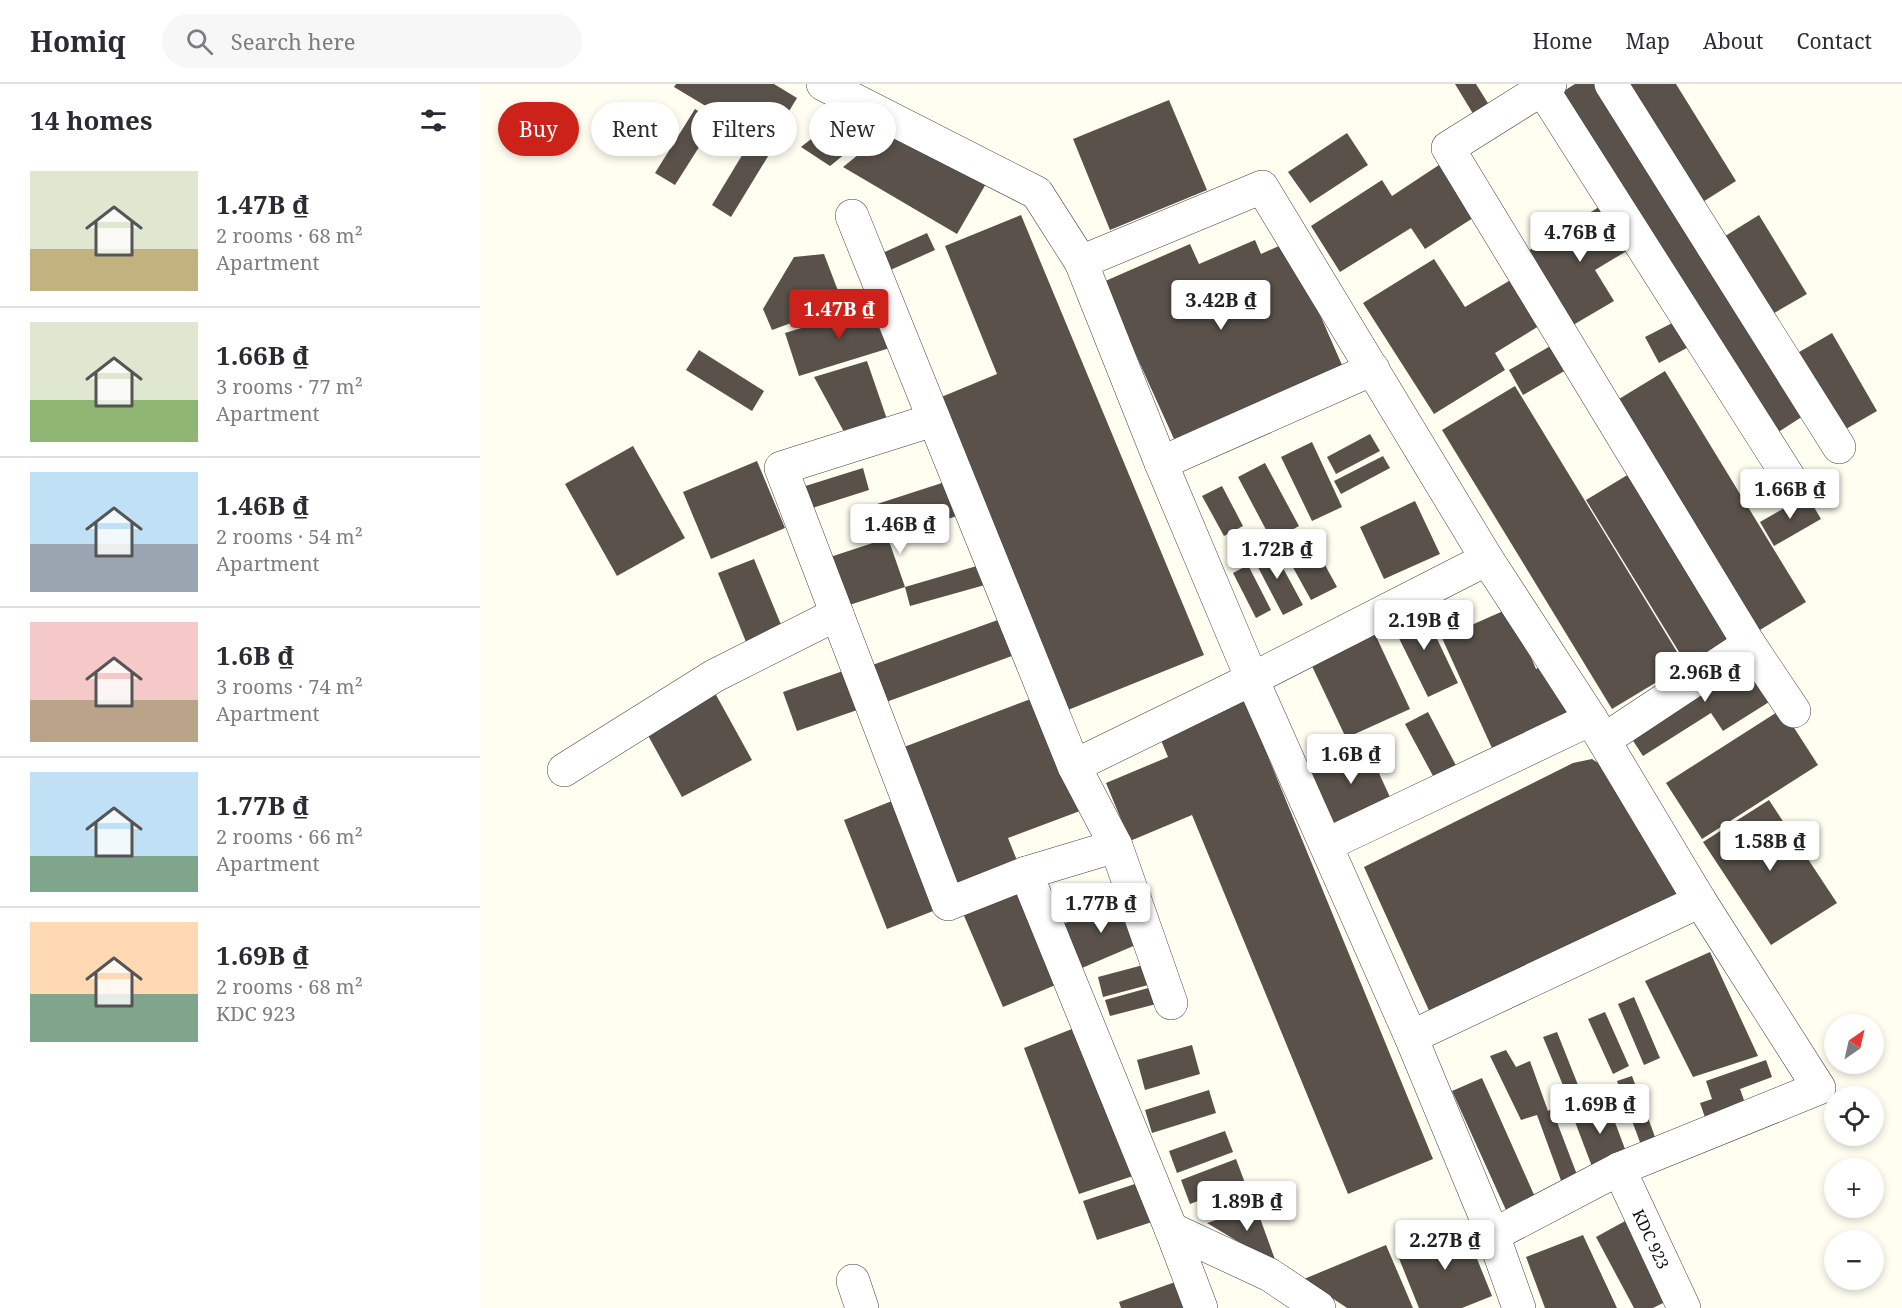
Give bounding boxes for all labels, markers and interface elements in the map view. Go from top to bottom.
search box [162,14,582,68]
text: Homiq [30,22,126,60]
icon: search [183,25,216,58]
text: Search here [231,26,356,56]
text: Home [1533,27,1593,55]
text: Map [1626,27,1670,55]
text: About [1703,27,1764,55]
text: Contact [1797,27,1872,55]
text: 14 homes [30,102,152,138]
chip: Buy [498,102,579,156]
chip: Rent [591,102,679,156]
chip: Filters [691,102,797,156]
chip: New [809,102,896,156]
icon: filters [417,104,450,137]
text: 1.47B ₫ [216,186,309,222]
icon: home [78,195,150,267]
pin: 4.76B ₫ [1525,212,1635,263]
text: 4.76B ₫ [1544,218,1616,245]
text: 2 rooms · 68 m² [216,222,363,249]
text: Apartment [216,249,320,276]
pin: 3.42B ₫ [1166,280,1276,331]
text: 3.42B ₫ [1185,286,1257,313]
pin: 1.47B ₫ [784,289,894,340]
text: 1.47B ₫ [803,295,875,322]
text: 1.66B ₫ [216,337,309,373]
icon: home [78,346,150,418]
text: 3 rooms · 77 m² [216,373,363,400]
text: Apartment [216,400,320,427]
pin: 1.66B ₫ [1735,469,1845,520]
text: 1.66B ₫ [1754,475,1826,502]
text: 1.46B ₫ [216,487,309,523]
icon: home [78,496,150,568]
pin: 1.46B ₫ [845,504,955,555]
text: 1.46B ₫ [864,510,936,537]
text: 2 rooms · 54 m² [216,523,363,550]
pin: 1.72B ₫ [1222,529,1332,580]
text: 1.72B ₫ [1241,535,1313,562]
text: Apartment [216,550,320,577]
pin: 2.19B ₫ [1369,600,1479,651]
text: 2.19B ₫ [1388,606,1460,633]
text: 1.6B ₫ [216,637,294,673]
icon: home [78,646,150,718]
pin: 2.96B ₫ [1650,652,1760,703]
text: 2.96B ₫ [1669,658,1741,685]
text: 3 rooms · 74 m² [216,673,363,700]
text: Apartment [216,700,320,727]
pin: 1.6B ₫ [1302,734,1400,785]
text: 1.6B ₫ [1321,740,1381,767]
text: 1.77B ₫ [216,787,309,823]
icon: home [78,796,150,868]
pin: 1.58B ₫ [1715,821,1825,872]
text: 2 rooms · 66 m² [216,823,363,850]
text: 1.58B ₫ [1734,827,1806,854]
text: Apartment [216,850,320,877]
pin: 1.77B ₫ [1046,883,1156,934]
text: 1.77B ₫ [1065,889,1137,916]
text: 1.69B ₫ [216,937,309,973]
icon: home [78,946,150,1018]
text: 2 rooms · 68 m² [216,973,363,1000]
text: KDC 923 [216,1000,296,1027]
north arrow [1824,1014,1884,1074]
map controls [1824,1014,1884,1290]
pin: 1.69B ₫ [1545,1084,1655,1135]
button: locate [1824,1086,1884,1146]
text: 1.69B ₫ [1564,1090,1636,1117]
button: + [1824,1158,1884,1218]
pin: 1.89B ₫ [1192,1181,1302,1232]
text: 1.89B ₫ [1211,1187,1283,1214]
street label: KDC 923 [1628,1206,1674,1273]
pin: 2.27B ₫ [1390,1220,1500,1271]
text: 2.27B ₫ [1409,1226,1481,1253]
button: − [1824,1230,1884,1290]

